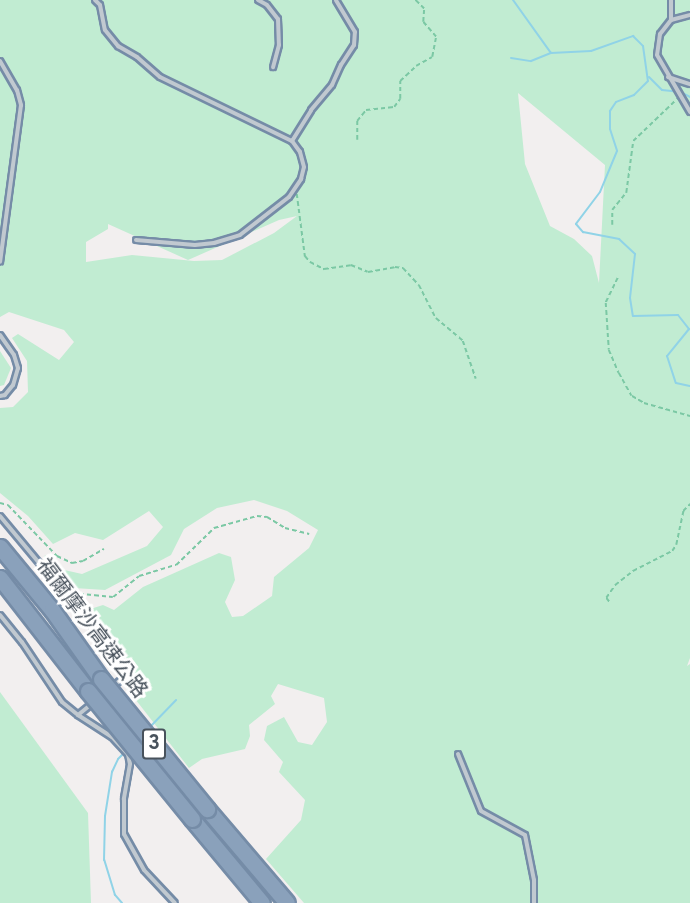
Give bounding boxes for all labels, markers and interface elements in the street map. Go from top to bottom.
street label: 福爾摩沙高速公路 [30,554,152,704]
road number: 3 [142,727,166,761]

